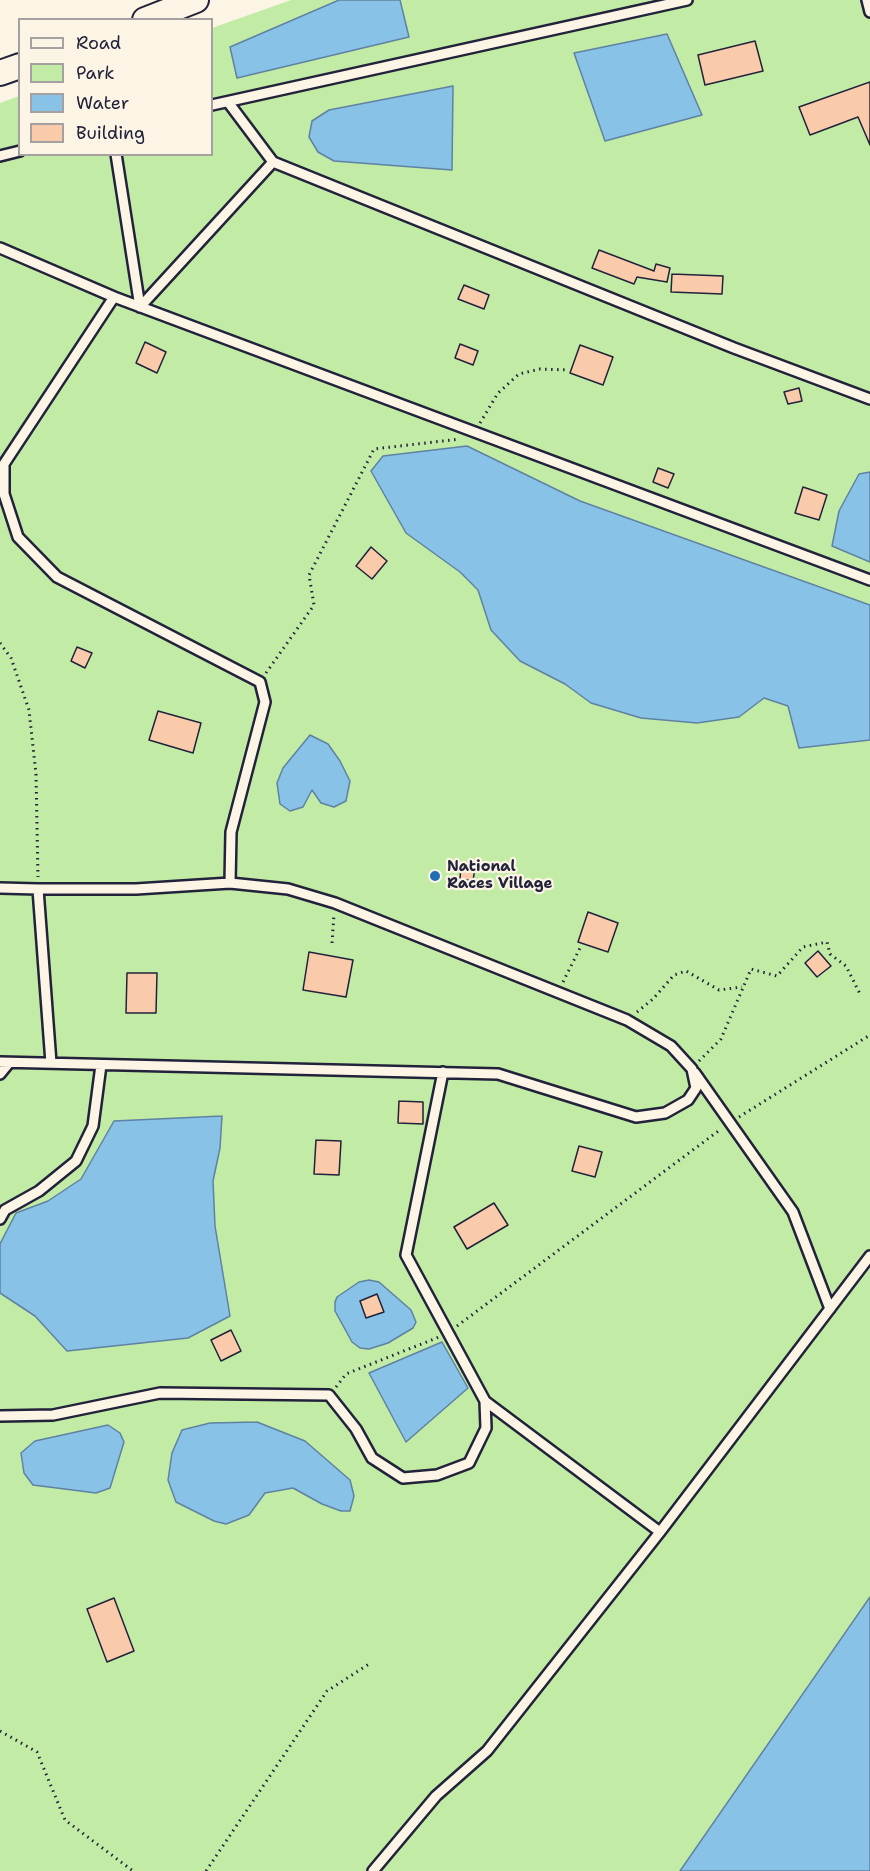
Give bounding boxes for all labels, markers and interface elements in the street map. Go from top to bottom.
legend [18,18,213,156]
text: Road [76,31,121,55]
text: Park [76,61,115,85]
text: Water [76,91,129,115]
text: Building [76,121,145,145]
place label: National Races Village [447,858,553,893]
marker: National Races Village [428,869,442,883]

